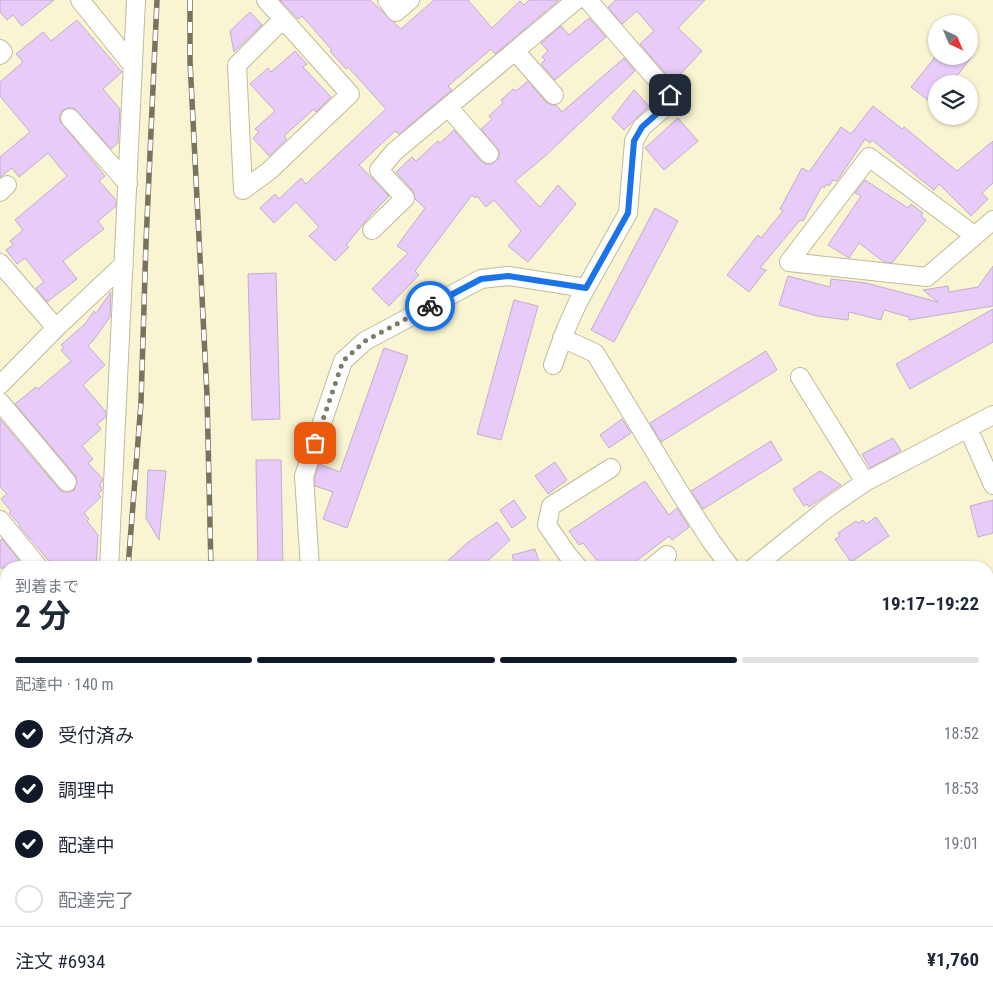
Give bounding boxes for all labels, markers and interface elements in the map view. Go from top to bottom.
north arrow [928,15,978,65]
map controls [928,15,978,125]
pin [649,74,691,116]
button: layers [928,75,978,125]
icon: home [656,81,684,109]
courier [405,281,455,331]
icon: bike [416,292,444,320]
pin [294,422,336,464]
icon: bag [301,429,329,457]
text: 到着まで [15,577,79,596]
text: 19:17–19:22 [881,592,979,615]
text: 2 分 [15,597,71,635]
text: 配達中 · 140 m [15,675,114,694]
icon: check [15,720,43,748]
text: 受付済み [58,724,134,747]
text: 18:52 [944,724,979,743]
icon: check [15,775,43,803]
text: 調理中 [58,779,115,802]
text: 18:53 [944,779,979,798]
icon: check [15,830,43,858]
text: 配達中 [58,834,115,857]
text: 19:01 [944,834,979,853]
text: 配達完了 [58,889,134,912]
text: ¥1,760 [927,948,979,971]
text: 注文 #6934 [15,950,105,973]

